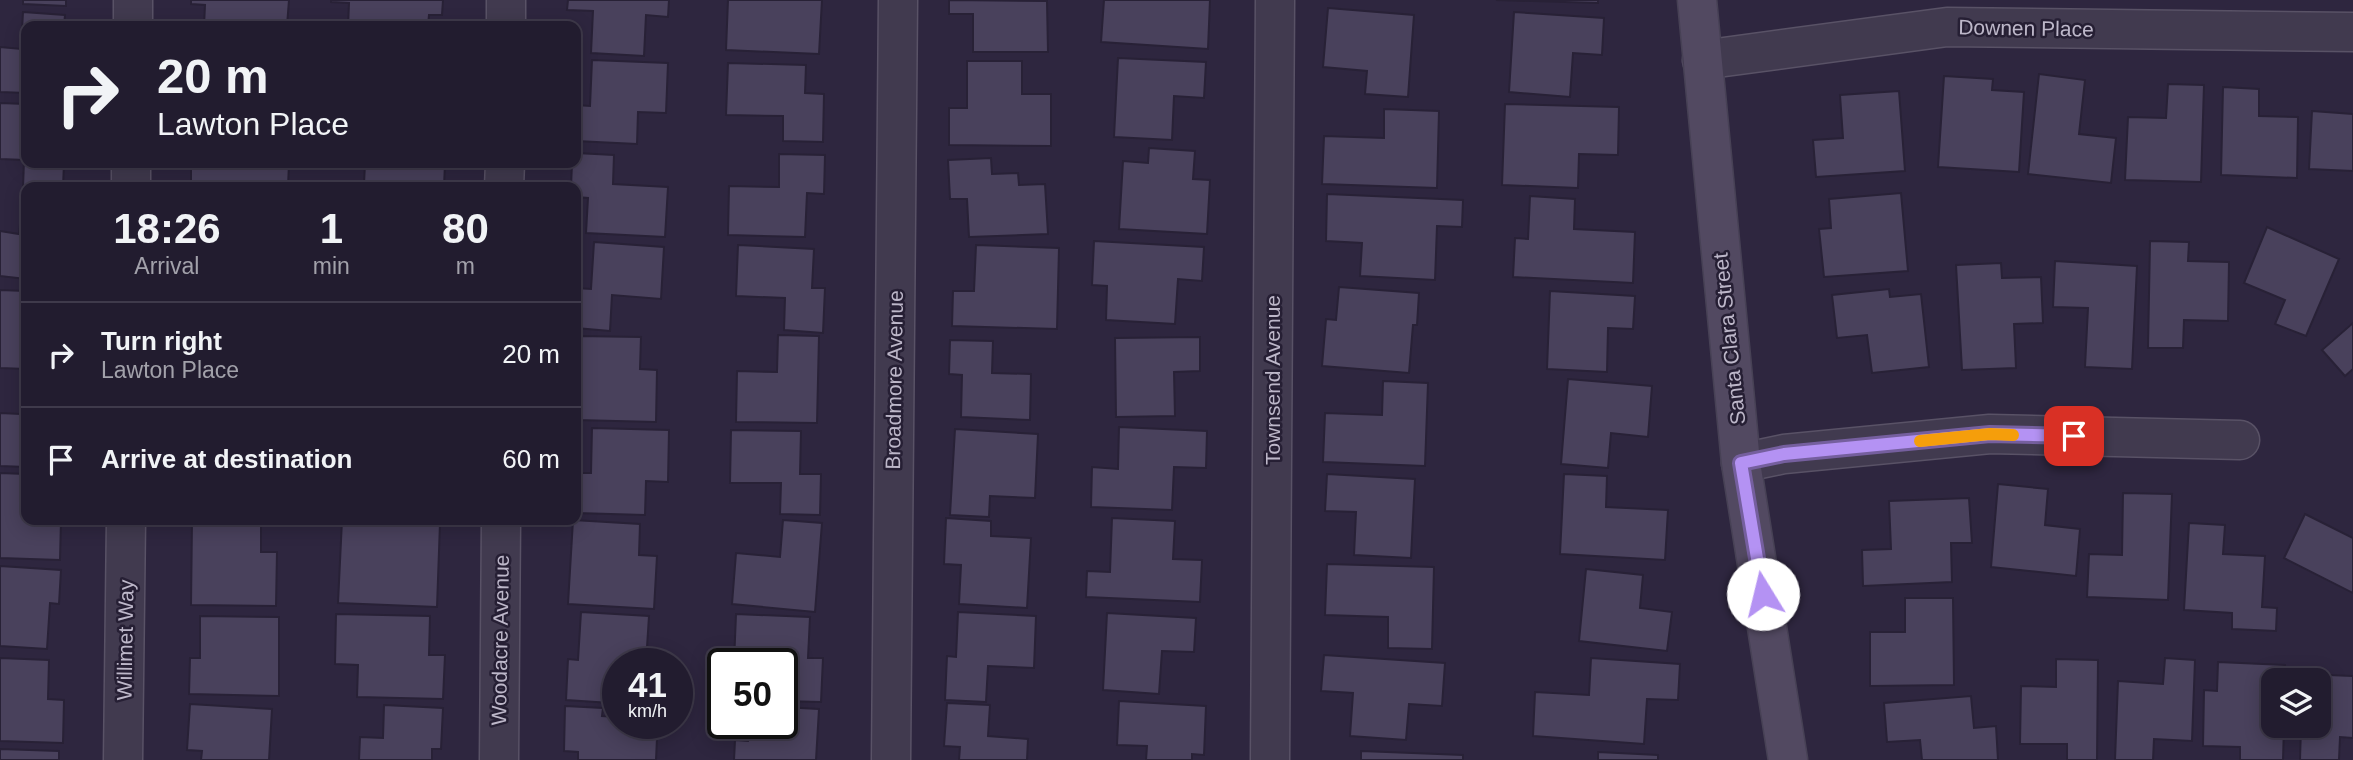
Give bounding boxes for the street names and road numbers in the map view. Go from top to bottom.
street label: Downen Place [1958,15,2094,41]
street label: Santa Clara Street [1709,252,1749,426]
street label: Broadmore Avenue [881,290,907,470]
street label: Townsend Avenue [1261,295,1284,465]
street label: Woodacre Avenue [487,554,513,726]
street label: Willimet Way [112,579,138,700]

